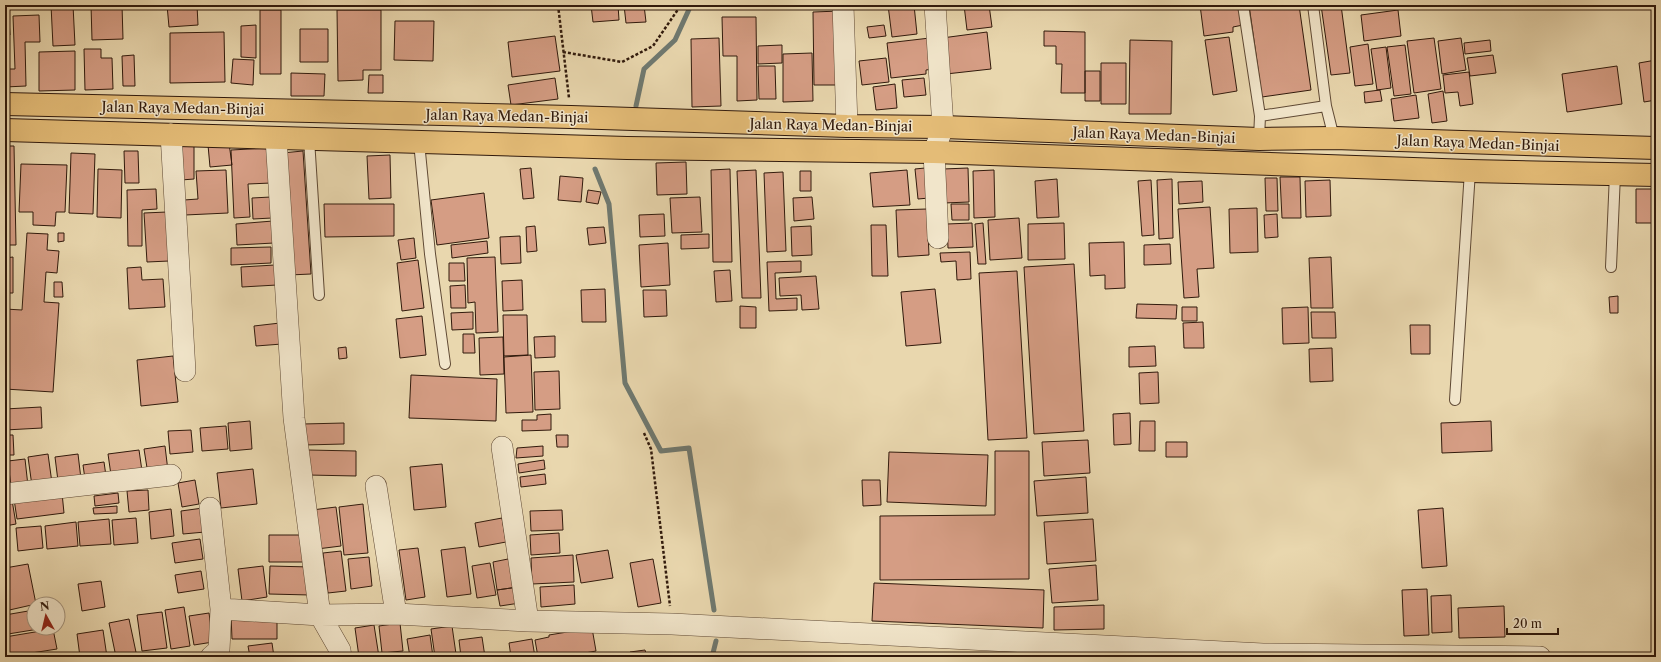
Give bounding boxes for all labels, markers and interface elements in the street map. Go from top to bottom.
street label: Jalan Raya Medan-Binjai [99,98,265,118]
street label: Jalan Raya Medan-Binjai [423,106,589,126]
street label: Jalan Raya Medan-Binjai [747,115,913,135]
street label: Jalan Raya Medan-Binjai [1070,123,1236,147]
street label: Jalan Raya Medan-Binjai [1394,131,1560,155]
north arrow [26,596,66,636]
text: N [39,598,51,614]
scale bar [1507,610,1558,636]
text: 20 m [1513,616,1542,631]

